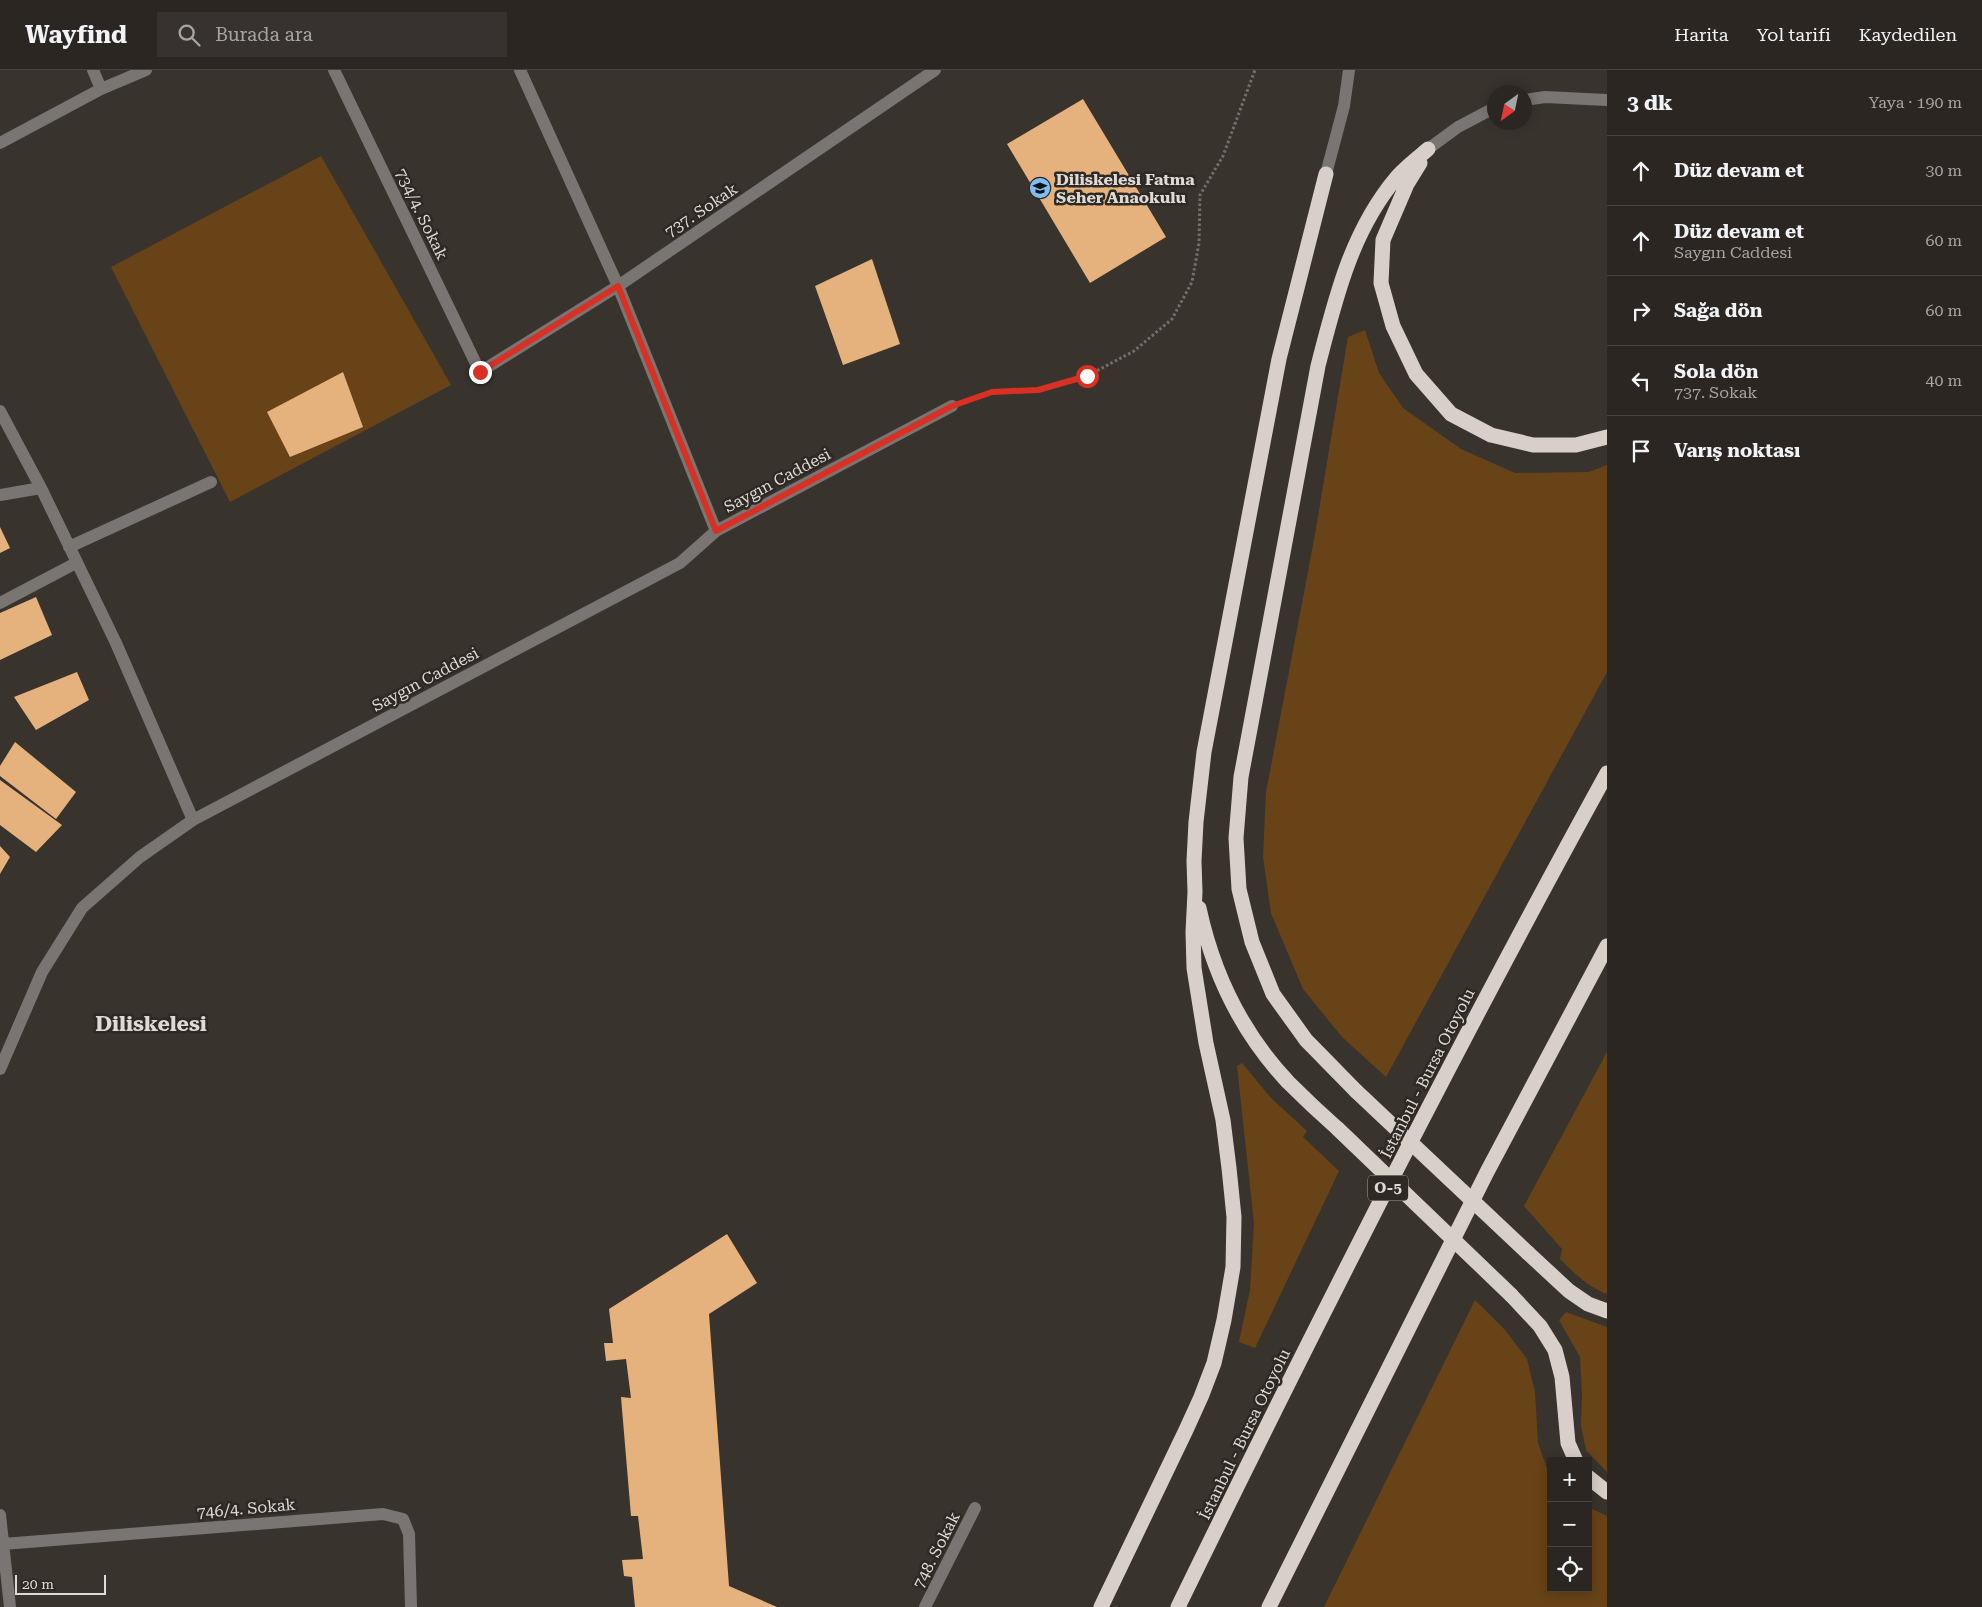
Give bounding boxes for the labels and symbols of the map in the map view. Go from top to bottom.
north arrow [1487,85,1532,130]
street label: 734/4. Sokak [391,165,452,263]
place label: Diliskelesi Fatma Seher Anaokulu [1056,170,1195,207]
school or university icon: Diliskelesi Fatma Seher Anaokulu [1028,176,1052,200]
street label: 737. Sokak [661,179,741,242]
route end [469,361,492,384]
route start [1076,365,1099,388]
street label: Saygın Caddesi [721,444,834,517]
street label: Saygın Caddesi [369,643,482,716]
street label: İstanbul - Bursa Otoyolu [1376,985,1479,1161]
district label: Diliskelesi [95,1012,207,1036]
road number: O-5 [1368,1176,1408,1200]
street label: İstanbul - Bursa Otoyolu [1195,1346,1294,1523]
street label: 746/4. Sokak [196,1495,296,1522]
street label: 748. Sokak [909,1509,964,1592]
scale bar [15,1572,106,1595]

